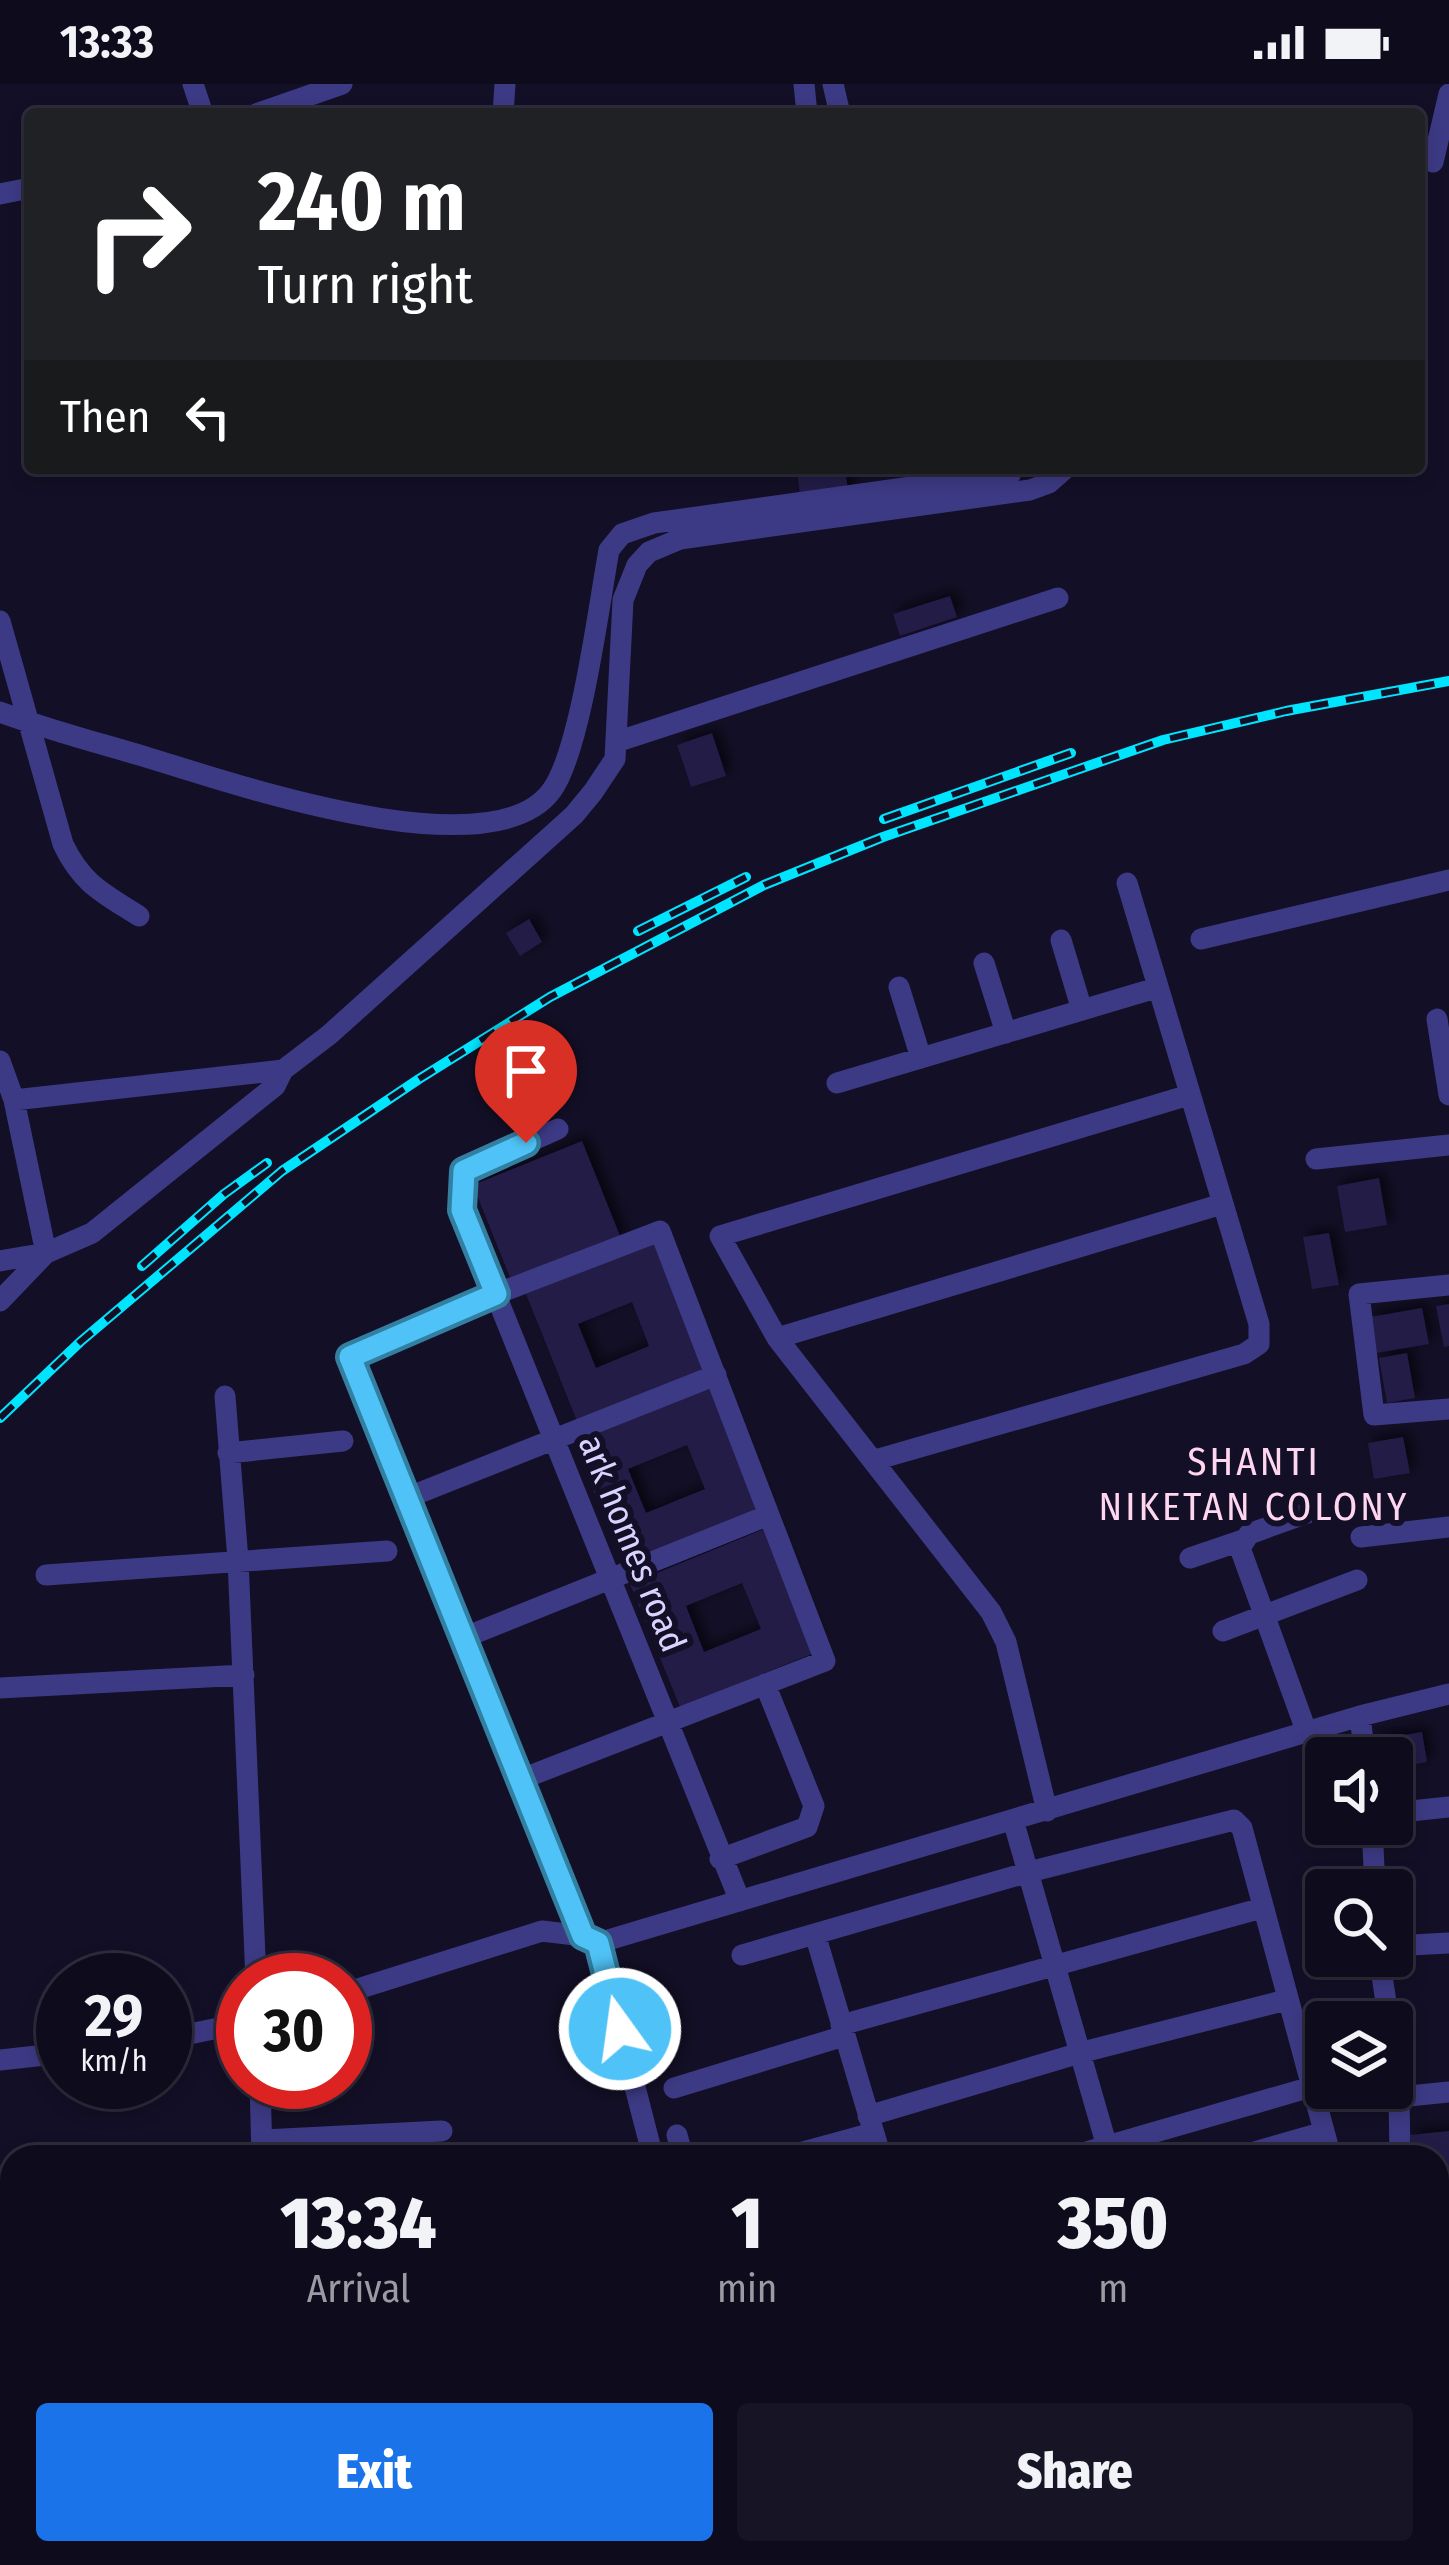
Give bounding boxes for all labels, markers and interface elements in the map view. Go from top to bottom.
text: 13:33 [60,15,154,69]
text: 240 m [258,151,466,252]
icon: right [60,156,216,312]
text: Turn right [258,253,473,317]
icon: left [175,384,241,450]
text: Then [60,390,151,444]
pin [475,1020,577,1143]
icon: arrive [493,1038,559,1104]
street label: ark homes road [569,1429,696,1658]
district label: SHANTI NIKETAN COLONY [1099,1439,1409,1530]
map controls [1305,1737,1413,2109]
button: sound [1305,1737,1413,1845]
button: search [1305,1869,1413,1977]
speed limit sign: 30 [216,1953,372,2109]
position arrow [557,1966,683,2092]
text: 29 [85,1980,143,2052]
button: layers [1305,2001,1413,2109]
text: km/h [81,2043,147,2079]
text: 13:34 [281,2181,436,2267]
text: 1 [732,2181,763,2267]
text: 350 [1058,2181,1168,2267]
text: Arrival [307,2266,410,2312]
text: min [717,2266,777,2312]
text: m [1098,2266,1128,2312]
button: Exit [36,2403,713,2541]
button: Share [737,2403,1413,2541]

